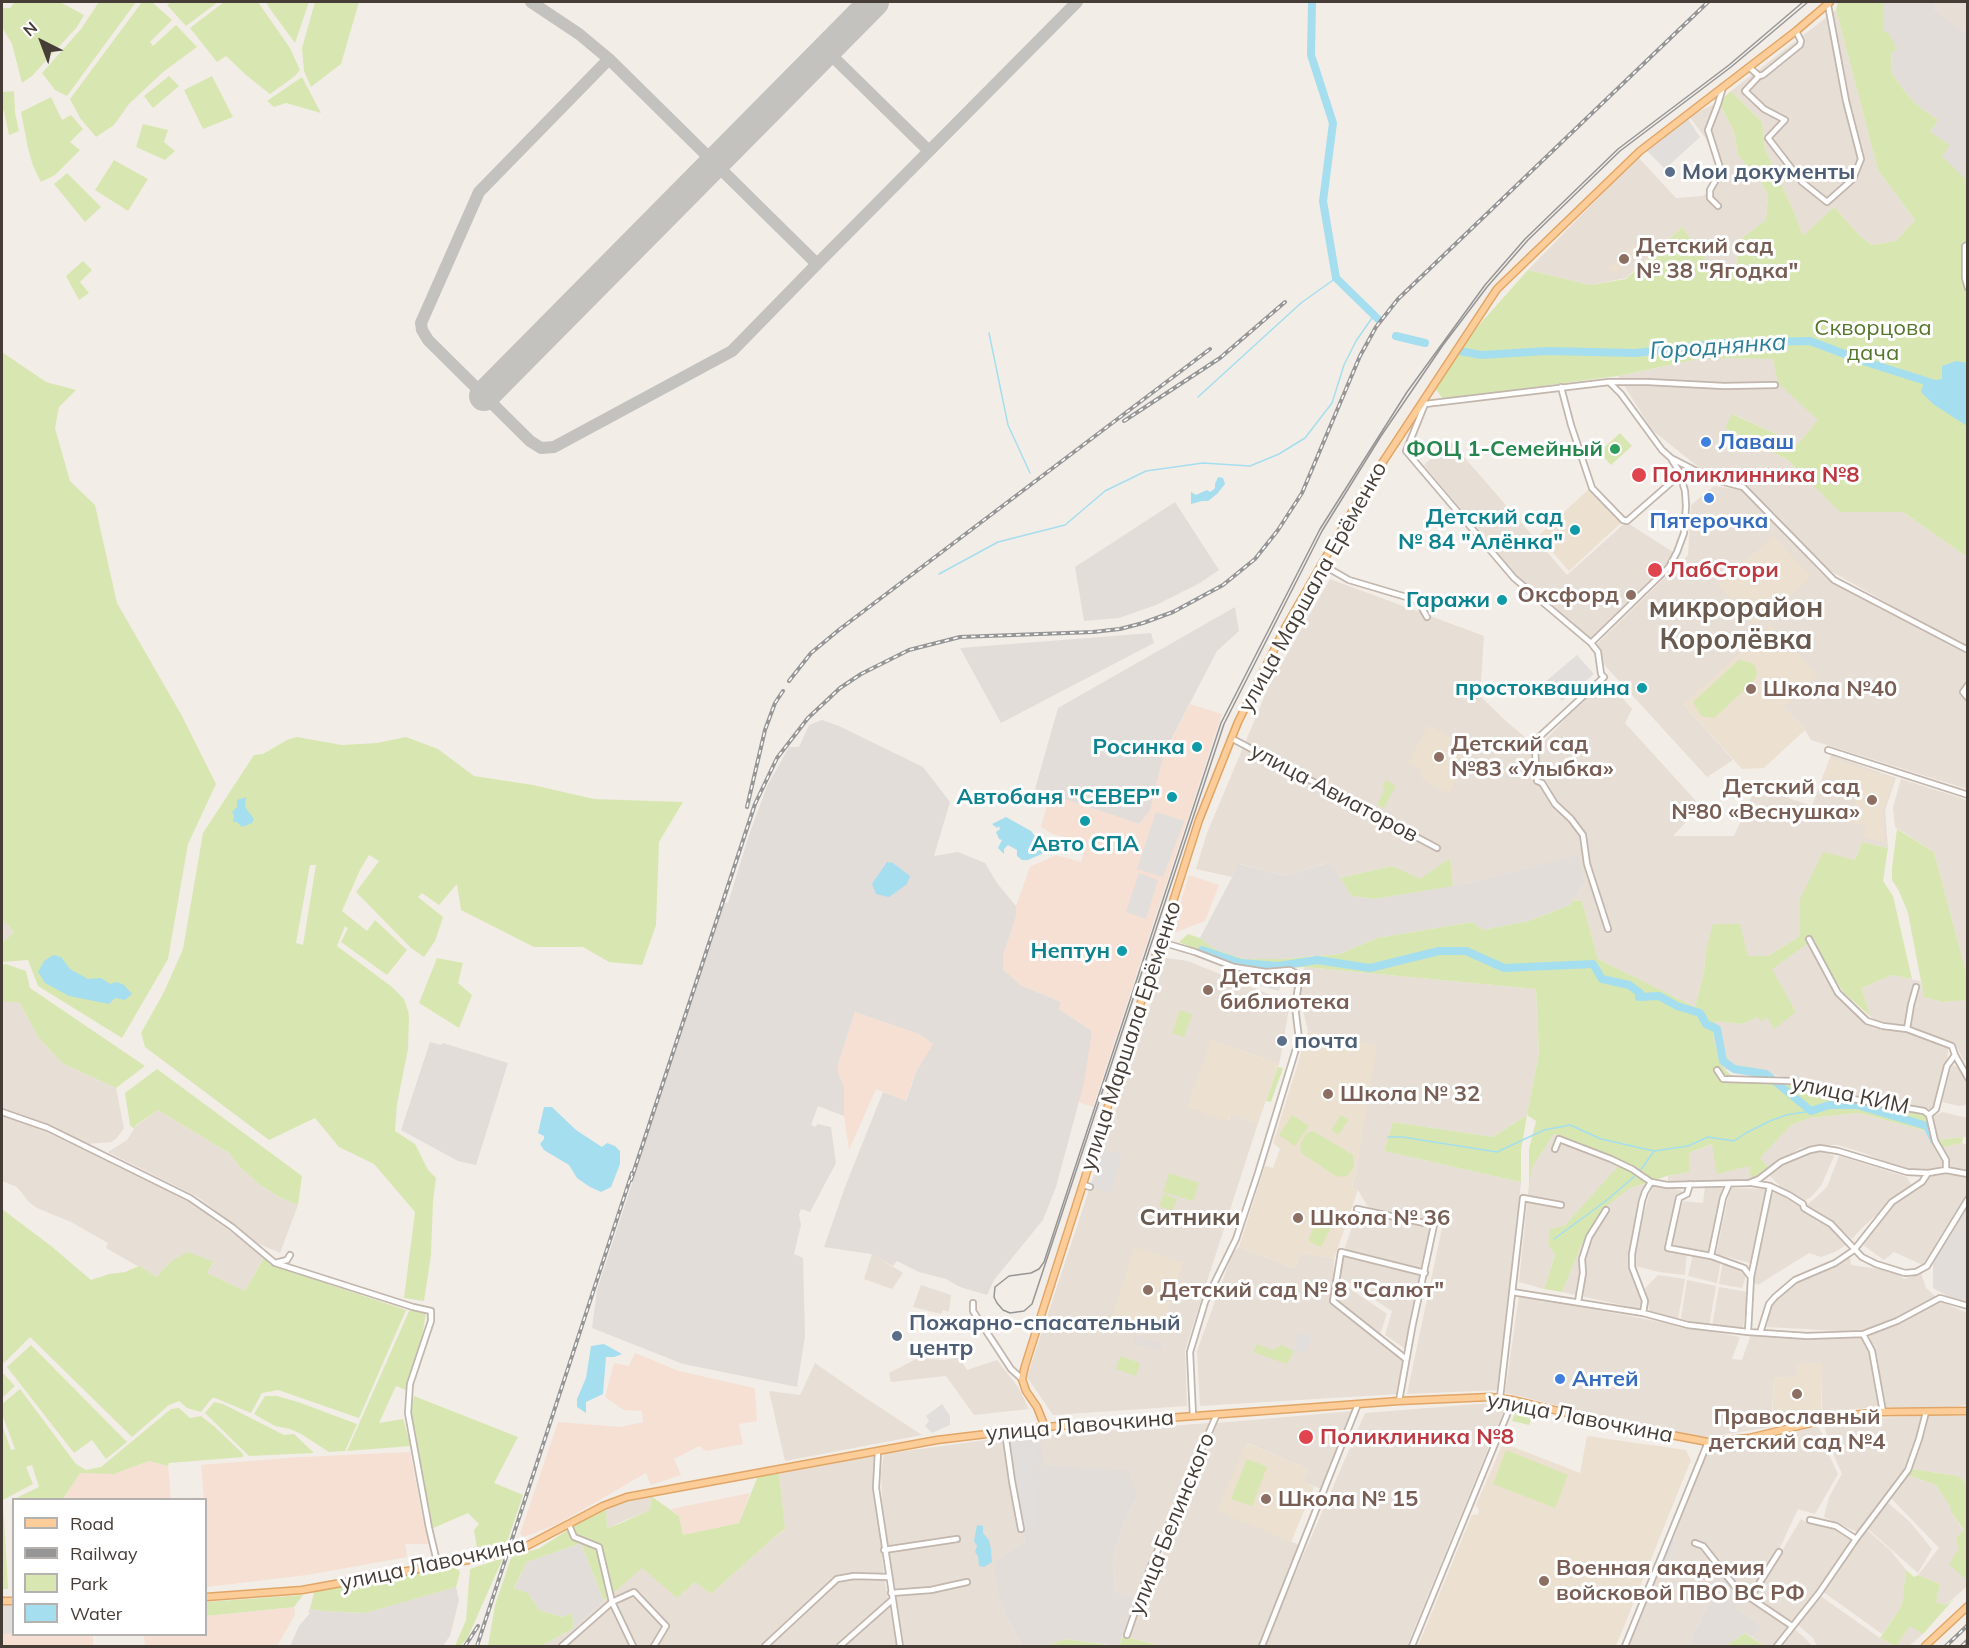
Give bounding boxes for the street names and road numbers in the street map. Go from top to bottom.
street label: улица Маршала Ерёменко [1233,457,1393,717]
street label: улица Авиаторов [1246,738,1422,848]
street label: улица Маршала Ерёменко [1075,898,1187,1174]
street label: улица КИМ [1789,1070,1911,1120]
street label: улица Лавочкина [1485,1387,1675,1449]
street label: улица Лавочкина [985,1405,1175,1447]
street label: улица Белинского [1123,1429,1221,1619]
street label: улица Лавочкина [338,1531,528,1597]

